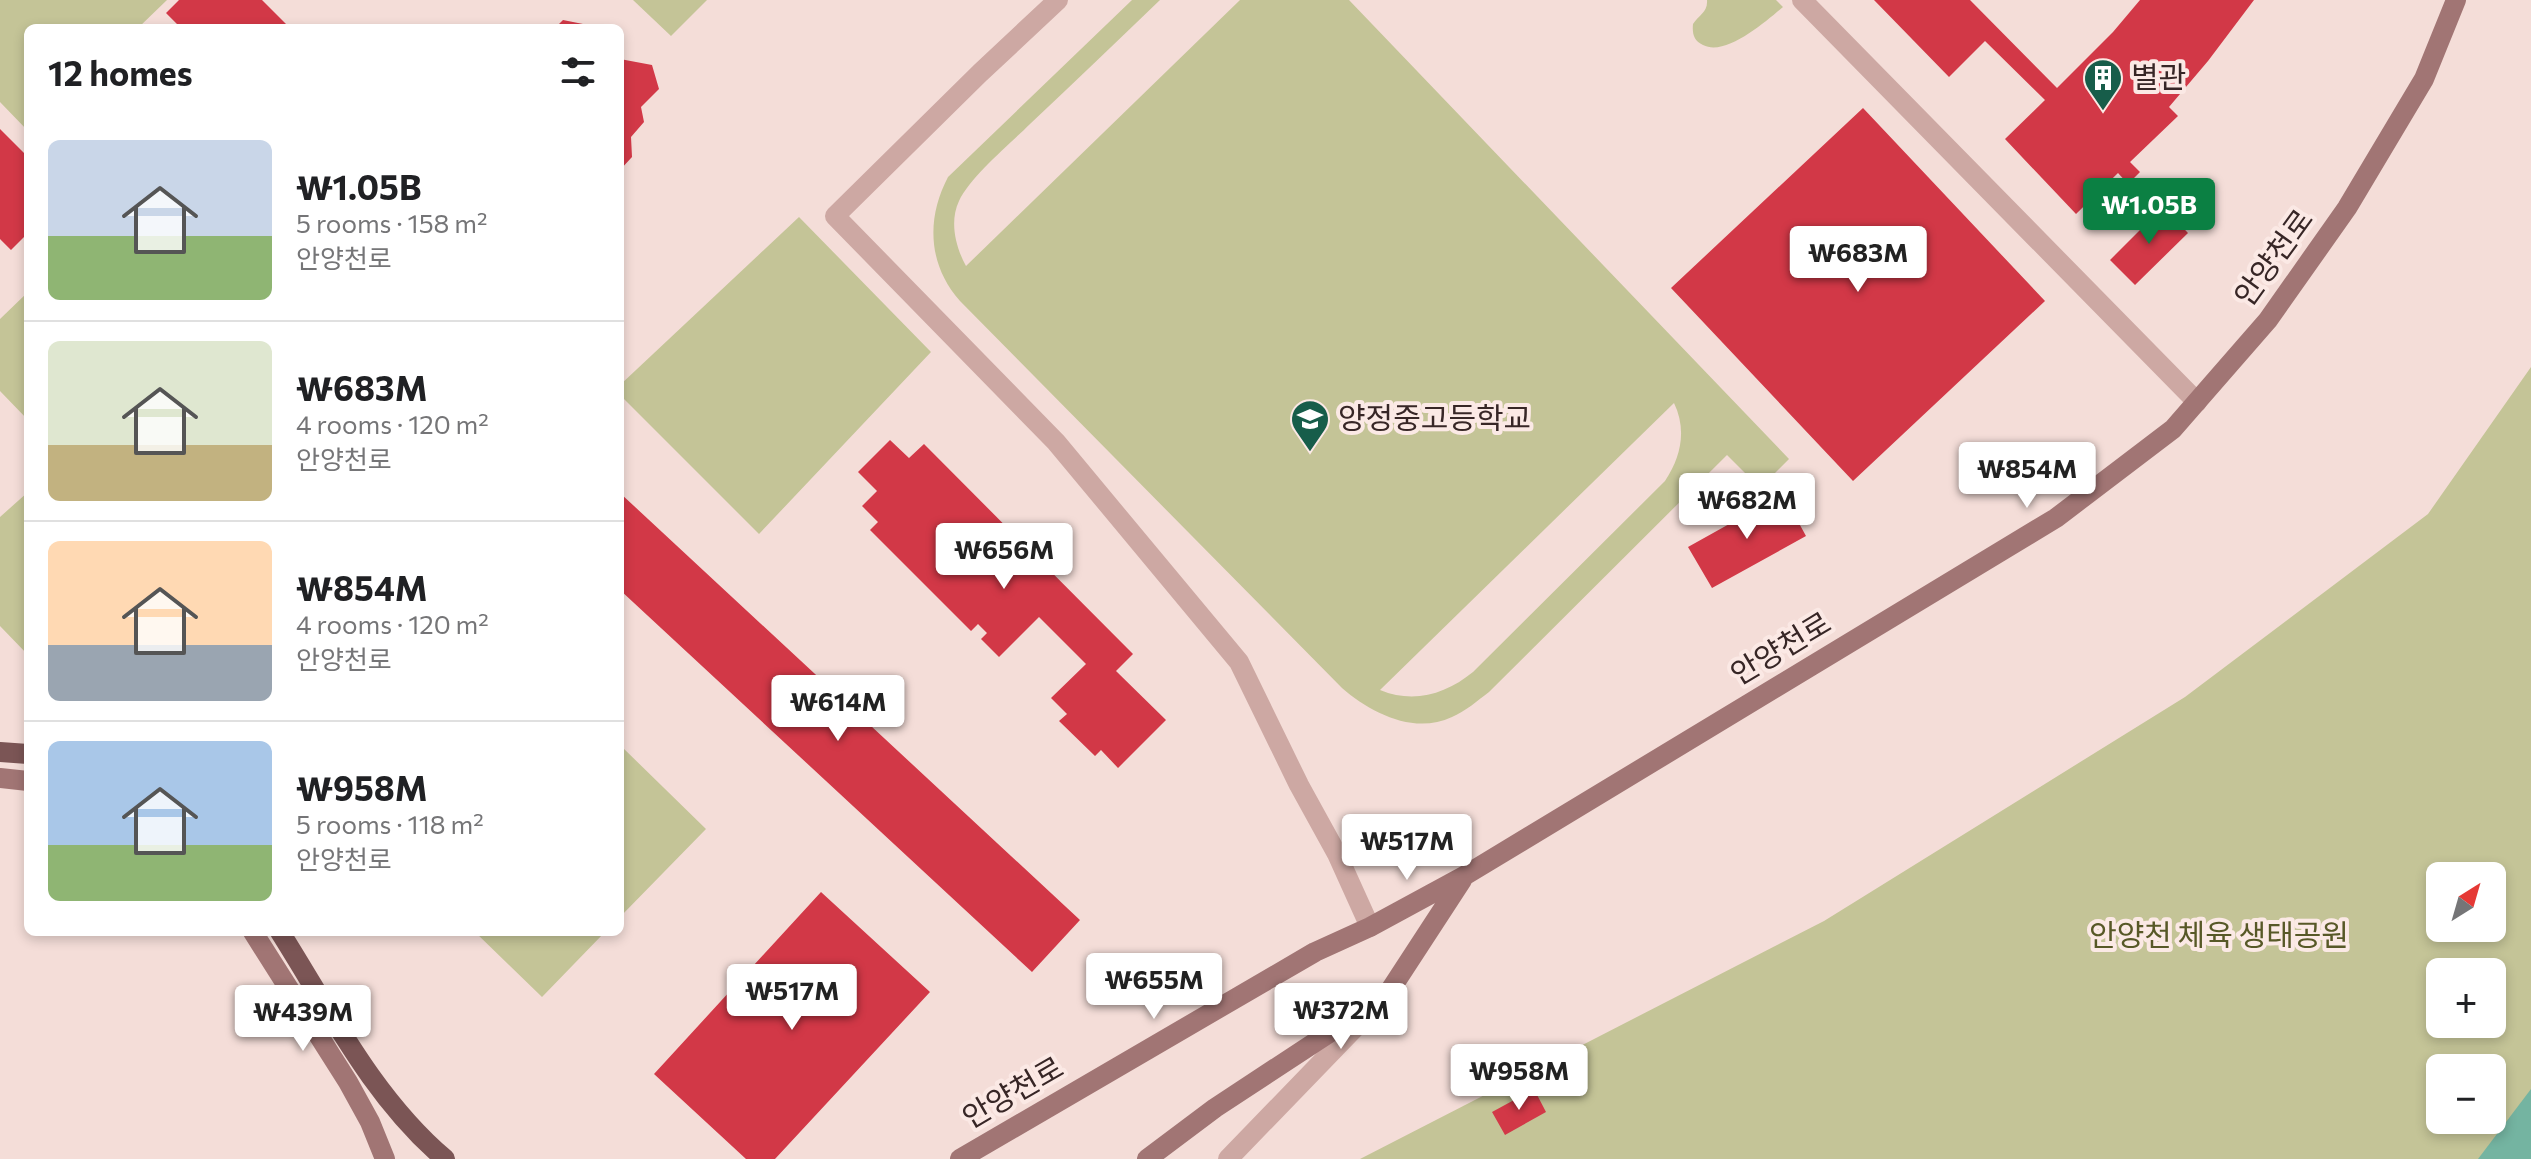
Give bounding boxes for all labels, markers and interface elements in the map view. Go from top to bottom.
icon: filters [556,50,600,94]
text: 12 homes [48,51,193,93]
building icon: 별관 [2082,57,2124,112]
place label: 별관 [2131,57,2186,94]
text: ₩1.05B [296,165,421,207]
icon: home [112,172,208,268]
pin: ₩1.05B [2084,178,2214,246]
text: ₩1.05B [2101,188,2197,219]
street label: 안양천로 [2225,201,2319,312]
text: 5 rooms · 158 m² [296,207,487,238]
pin: ₩683M [1802,226,1914,294]
text: ₩683M [1808,236,1908,267]
text: 안양천로 [296,242,392,273]
text: ₩683M [296,366,427,408]
icon: home [112,373,208,469]
school or university icon: 양정중고등학교 [1289,398,1331,453]
place label: 양정중고등학교 [1338,398,1531,435]
text: 4 rooms · 120 m² [296,408,489,439]
pin: ₩854M [1971,442,2083,510]
text: 안양천로 [296,443,392,474]
text: ₩854M [1977,452,2077,483]
pin: ₩682M [1691,473,1803,541]
text: ₩682M [1697,483,1797,514]
pin: ₩656M [948,523,1060,591]
text: ₩656M [954,533,1054,564]
text: ₩854M [296,566,428,608]
icon: home [112,573,208,669]
street label: 안양천로 [1723,603,1837,691]
text: 4 rooms · 120 m² [296,608,489,639]
text: 안양천로 [296,643,392,674]
pin: ₩614M [782,675,894,743]
text: ₩614M [789,685,887,716]
text: ₩958M [296,766,428,808]
icon: home [112,773,208,869]
text: 5 rooms · 118 m² [296,808,484,839]
pin: ₩517M [1351,814,1463,882]
text: ₩517M [1360,824,1454,855]
text: 안양천로 [296,843,392,874]
north arrow [2426,862,2506,942]
map controls [2426,862,2506,1134]
park label: 안양천 체육 생태공원 [2089,915,2349,952]
pin: ₩655M [1098,953,1210,1021]
button: + [2426,958,2506,1038]
text: ₩655M [1104,963,1204,994]
pin: ₩517M [736,964,848,1032]
text: ₩517M [745,974,839,1005]
pin: ₩372M [1285,983,1397,1051]
pin: ₩439M [247,985,359,1053]
text: ₩372M [1292,993,1390,1024]
text: ₩439M [253,995,353,1026]
pin: ₩958M [1463,1044,1575,1112]
street label: 안양천로 [955,1047,1069,1134]
text: ₩958M [1469,1054,1569,1085]
button: − [2426,1054,2506,1134]

